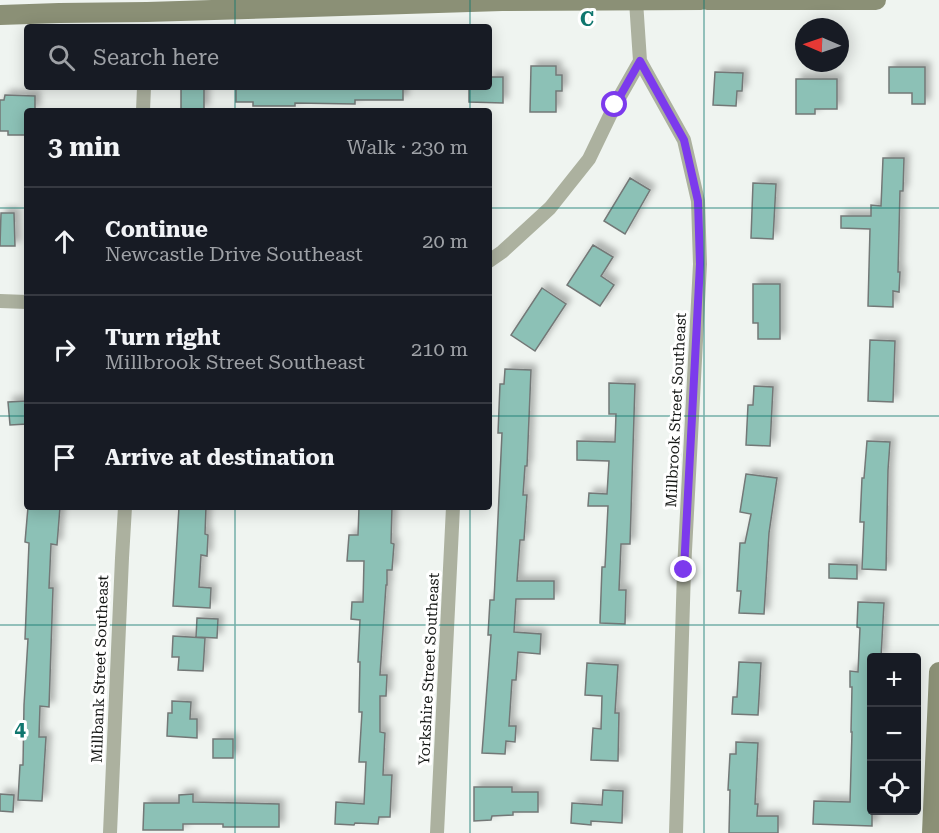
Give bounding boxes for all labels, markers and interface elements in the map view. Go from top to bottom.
text: C [580,7,594,31]
north arrow [795,18,849,72]
search box [24,24,492,90]
icon: search [45,41,78,74]
text: Search here [93,45,219,70]
route start [601,91,627,117]
text: 3 min [48,132,120,162]
text: Walk · 230 m [347,135,468,159]
text: Continue [105,217,208,242]
icon: ahead [48,225,81,258]
text: 20 m [422,229,468,253]
text: Newcastle Drive Southeast [105,242,363,266]
street label: Millbrook Street Southeast [662,312,690,508]
text: Turn right [105,325,220,350]
icon: right [48,333,81,366]
text: 210 m [411,337,468,361]
text: Millbrook Street Southeast [105,350,365,374]
icon: arrive [48,441,81,474]
text: Arrive at destination [105,445,334,470]
route end [670,556,696,582]
street label: Yorkshire Street Southeast [415,572,443,766]
street label: Millbank Street Southeast [88,574,112,763]
map controls [867,653,921,815]
button: + [867,653,921,707]
button: − [867,707,921,761]
text: 4 [14,717,26,741]
button: locate [867,761,921,815]

